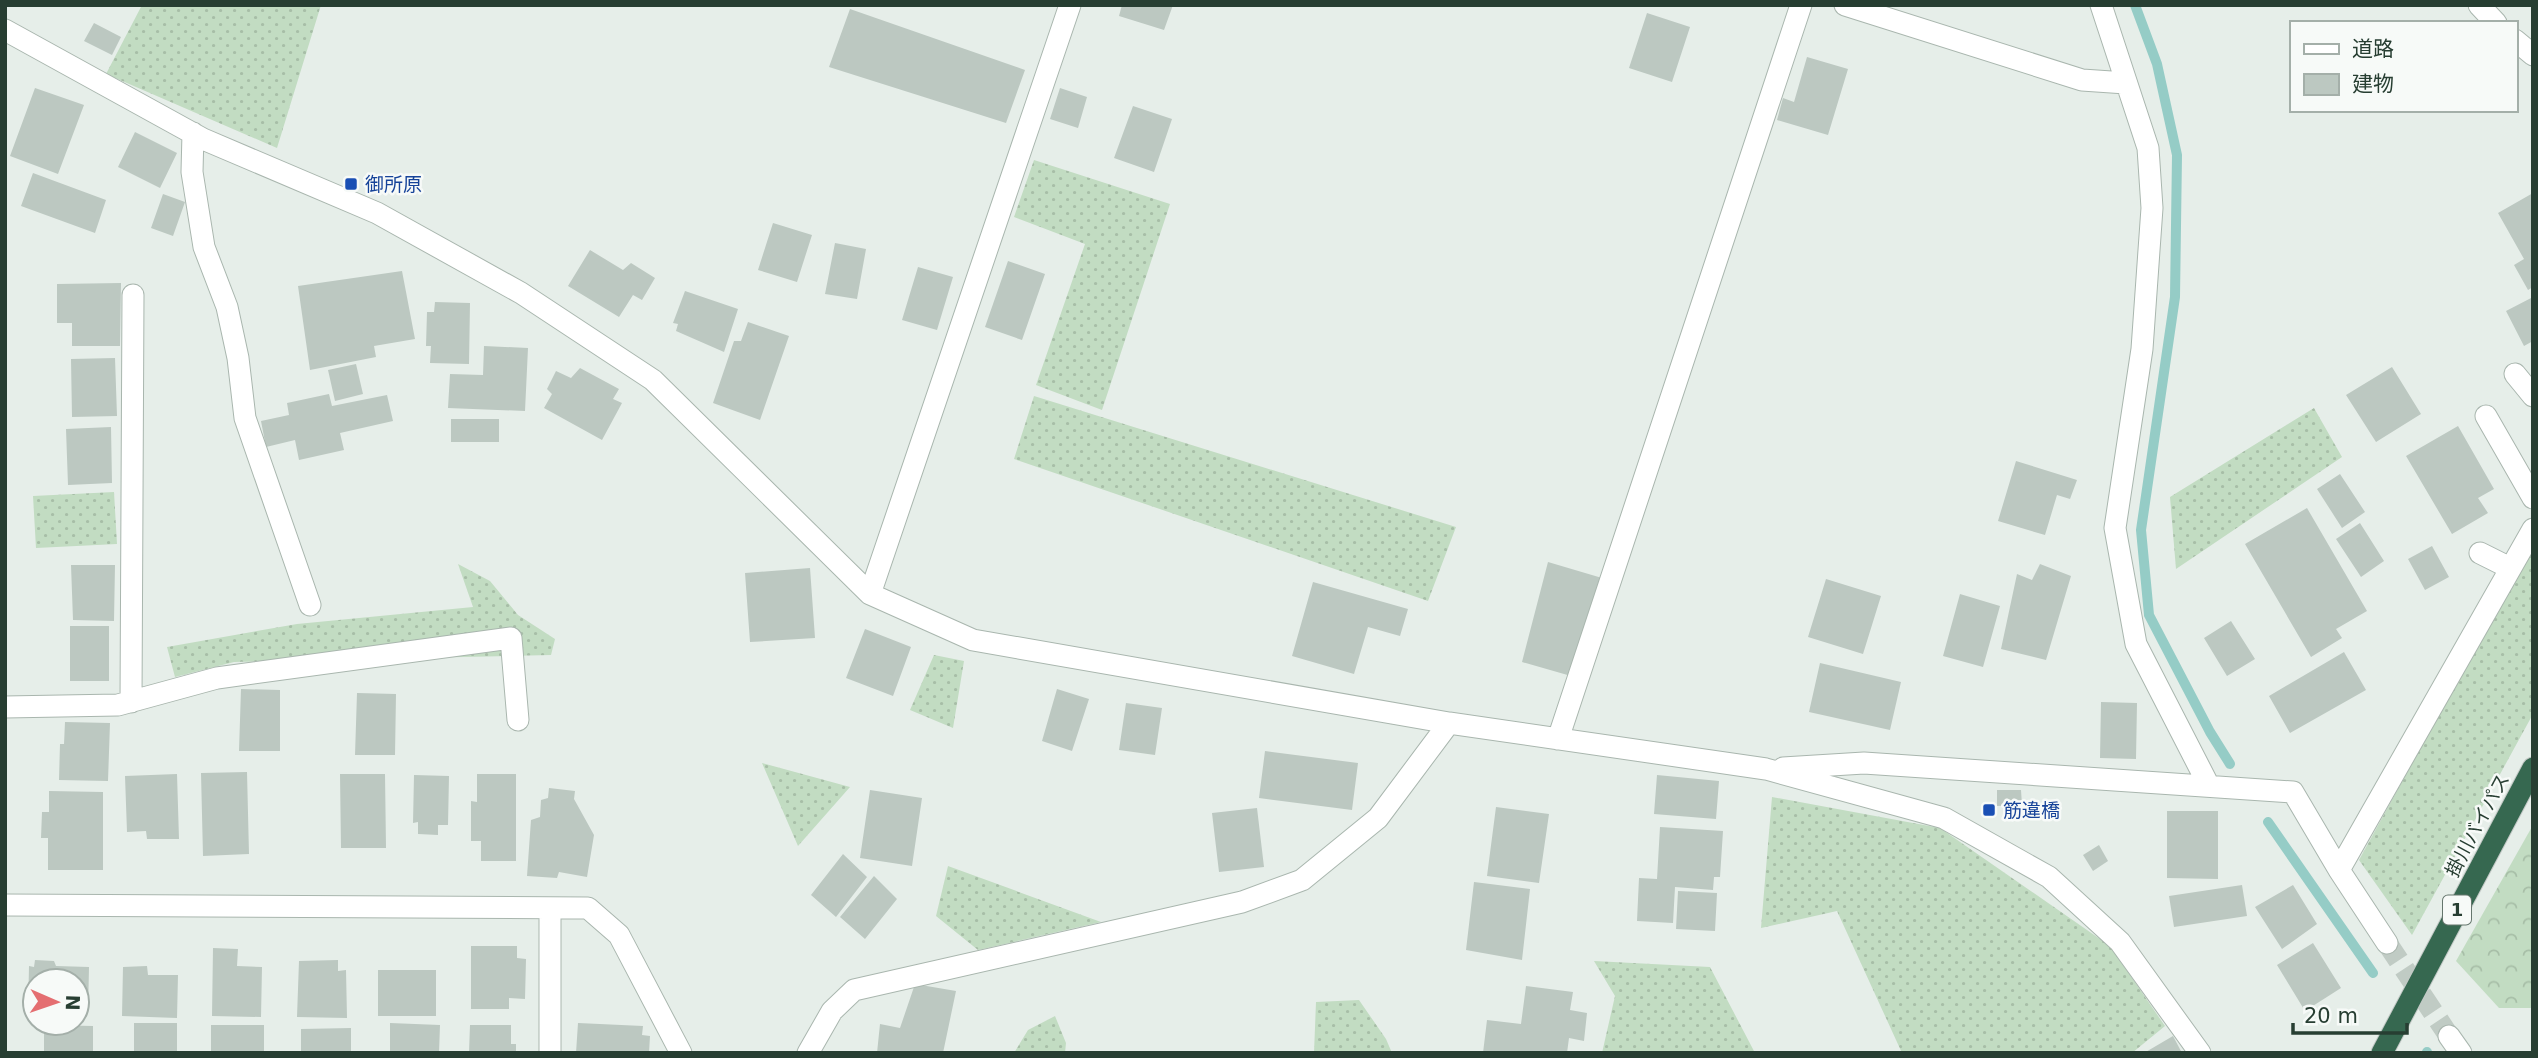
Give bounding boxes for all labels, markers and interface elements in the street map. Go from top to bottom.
legend [2290,21,2517,112]
text: 道路 [2352,37,2394,61]
text: 建物 [2352,72,2394,96]
place label: 御所原 [365,173,422,195]
marker: 御所原 [343,176,359,192]
street label: 掛川バイパス [2441,770,2513,880]
place label: 筋違橋 [2003,799,2060,821]
marker: 筋違橋 [1981,802,1997,818]
road number: 1 [2443,896,2471,925]
north arrow [21,967,91,1037]
scale bar [2293,992,2407,1036]
text: N [62,994,84,1011]
text: 20 m [2304,1004,2358,1028]

